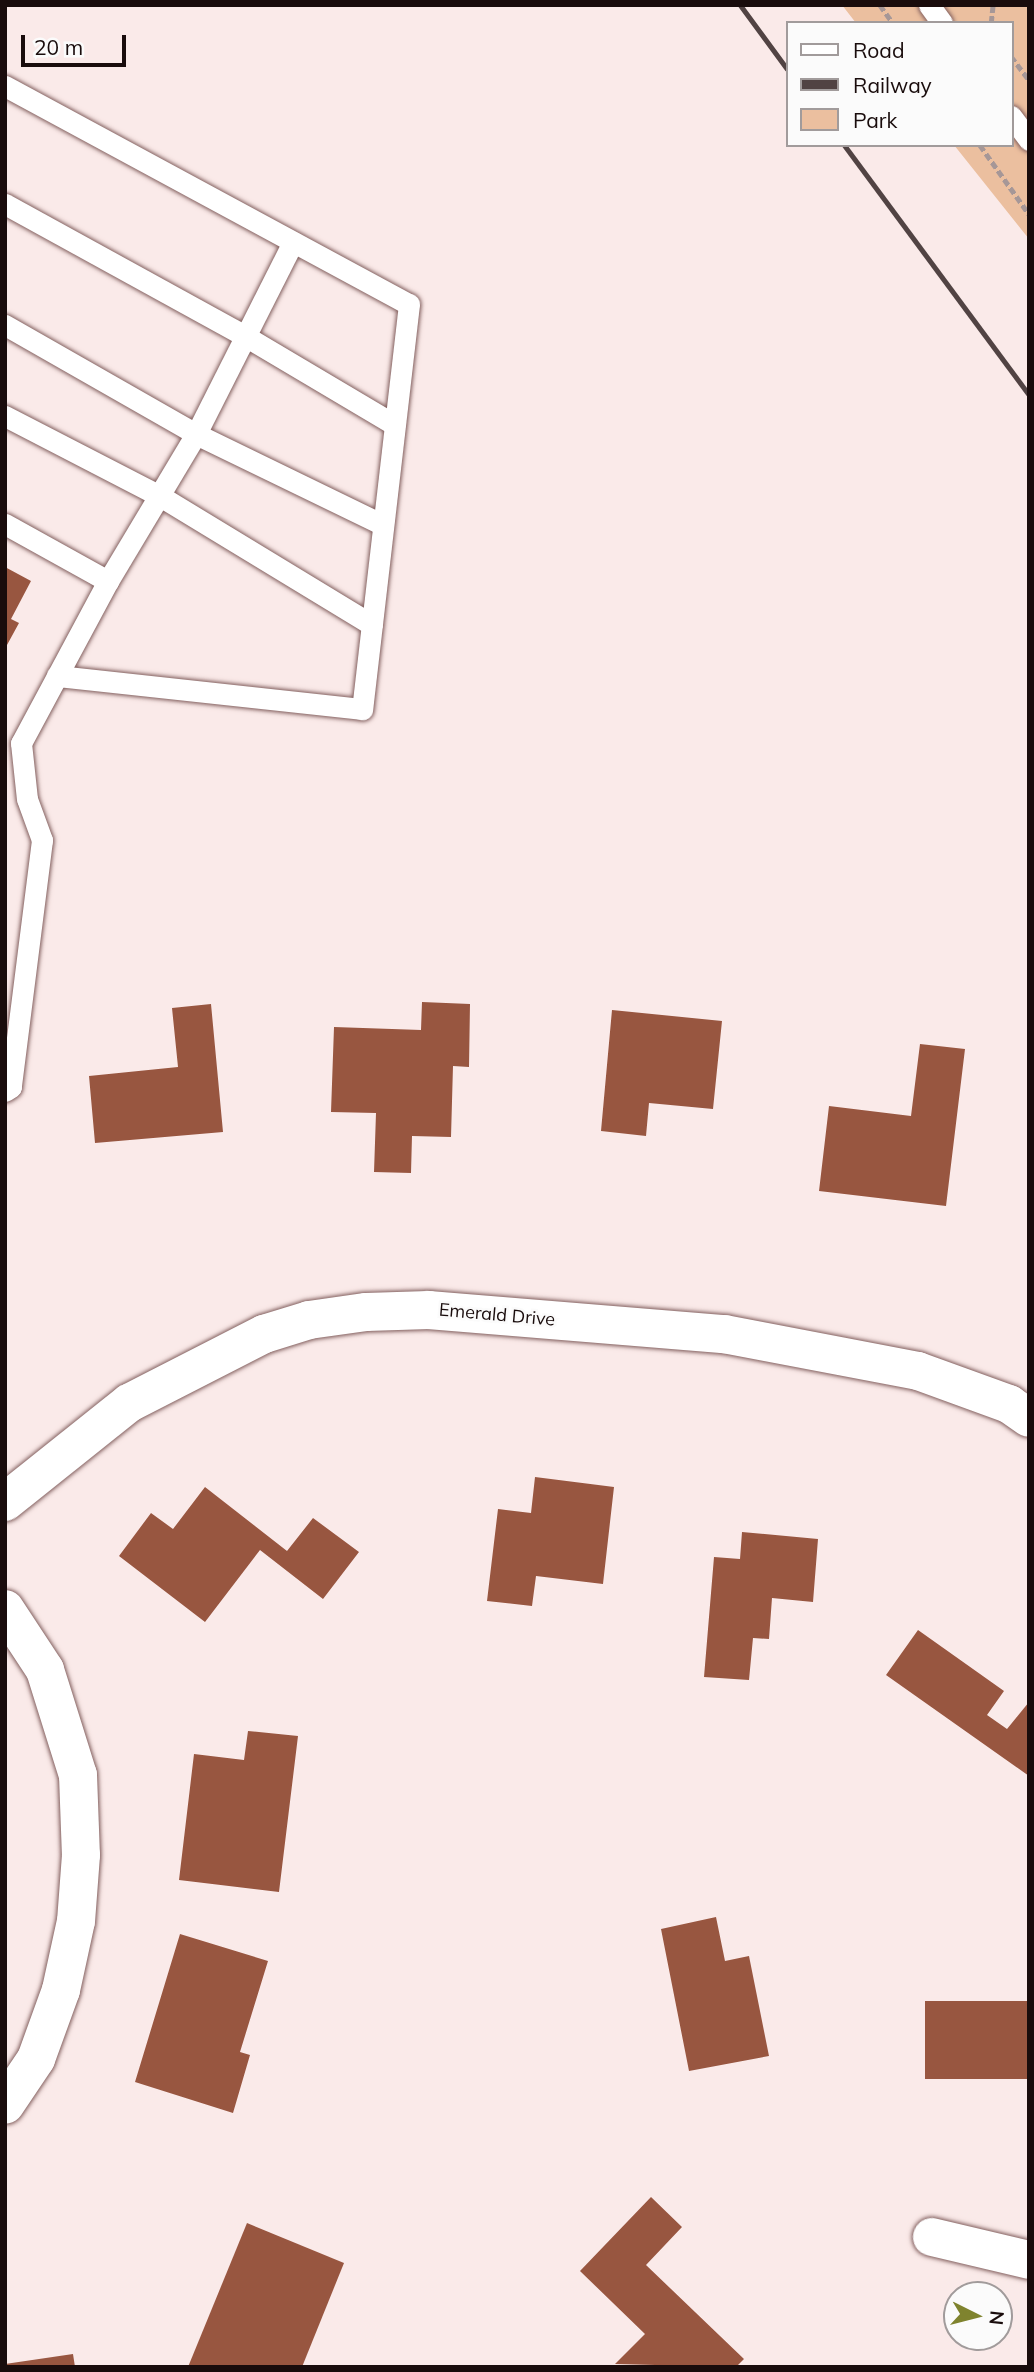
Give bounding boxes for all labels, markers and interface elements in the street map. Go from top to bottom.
scale bar [24,21,130,65]
legend [786,21,1013,147]
text: 20 m [34,34,83,60]
text: Road [853,37,904,63]
text: Railway [853,72,932,98]
text: Park [853,107,897,133]
street label: Emerald Drive [438,1299,556,1331]
north arrow [943,2281,1013,2351]
text: N [984,2310,1010,2326]

